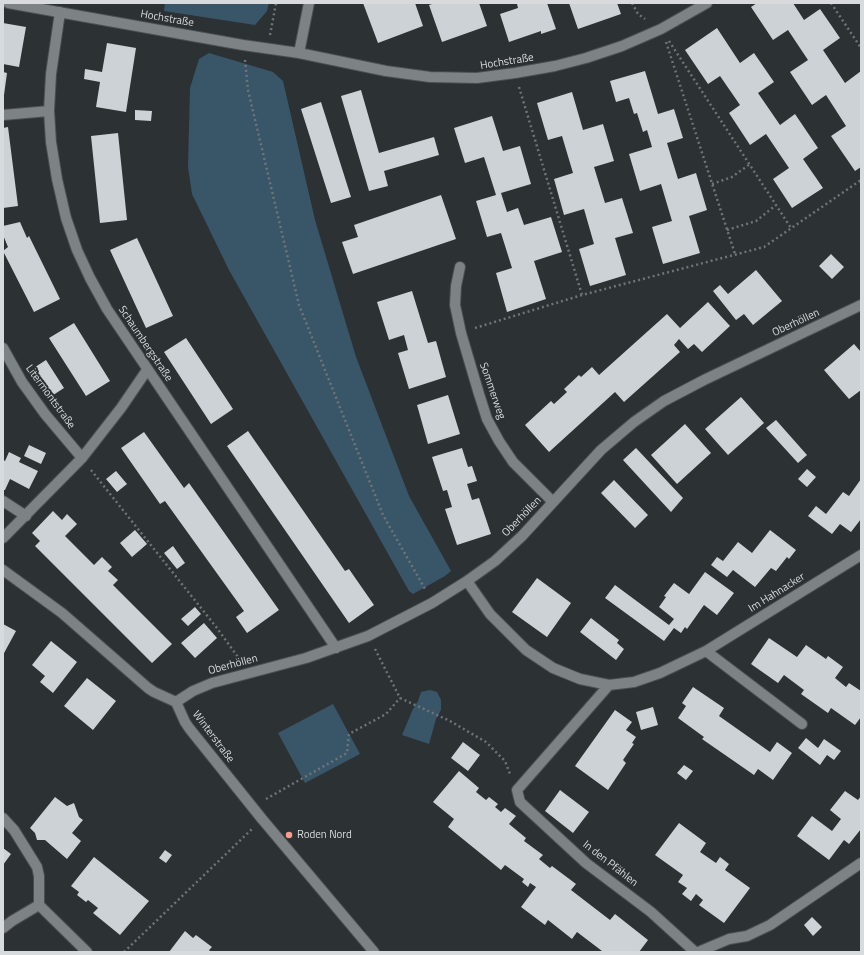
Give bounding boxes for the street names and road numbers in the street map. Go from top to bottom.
street label: Hochstraße [139,8,195,30]
street label: Hochstraße [479,51,535,73]
street label: Schaumbergstraße [115,304,175,384]
street label: Oberhöllen [770,306,822,340]
street label: Sommerweg [476,361,508,421]
street label: Litermontstraße [22,362,78,432]
street label: Oberhöllen [500,494,544,540]
street label: Im Hahnacker [746,570,808,616]
street label: Oberhöllen [207,652,259,678]
street label: Winterstraße [189,709,237,765]
street label: In den Pfählen [580,838,640,890]

